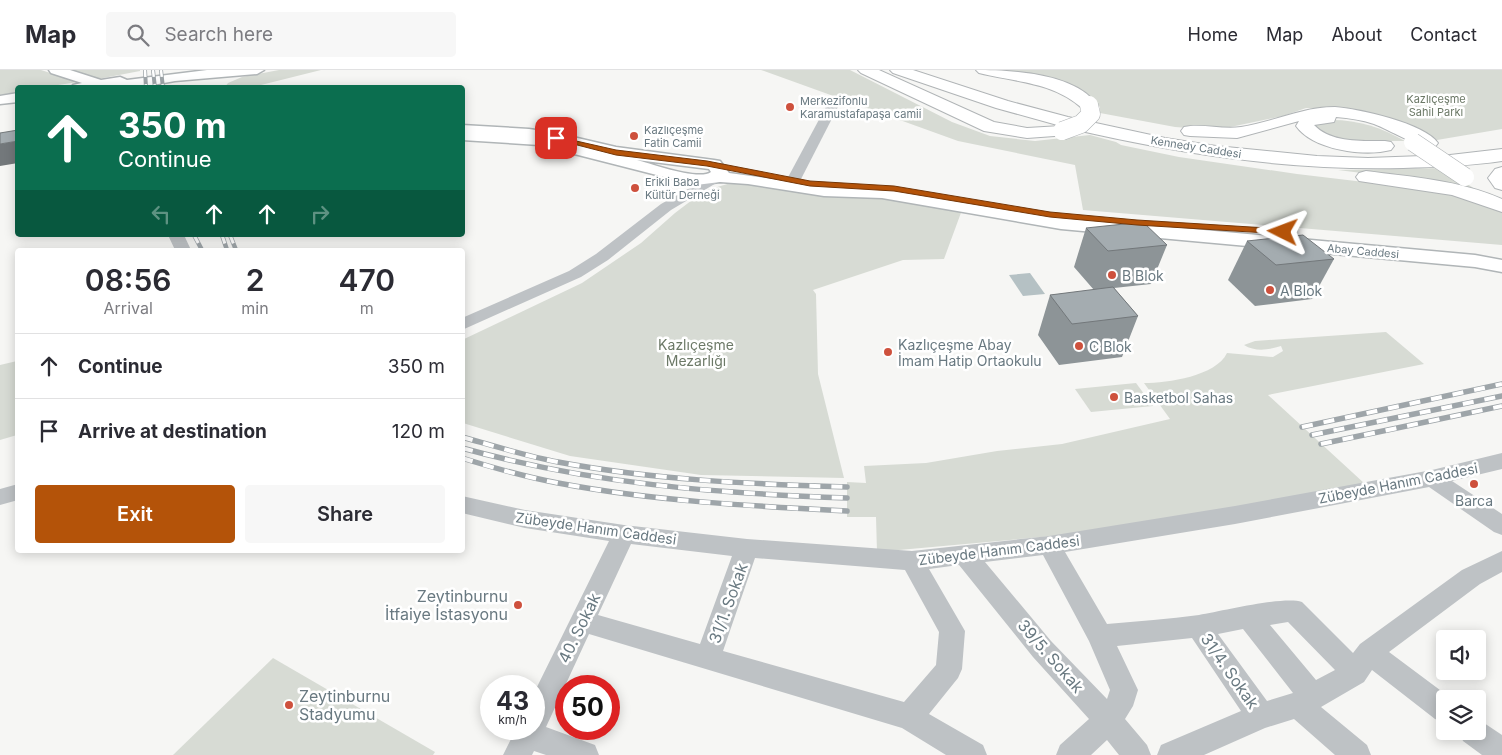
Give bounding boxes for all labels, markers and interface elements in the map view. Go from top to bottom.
search box [106,12,456,57]
text: Map [25,20,76,49]
icon: search [124,21,152,49]
text: Search here [164,23,273,46]
text: Home [1188,24,1238,45]
text: Map [1266,24,1303,45]
text: About [1331,24,1382,45]
text: Contact [1410,24,1477,45]
park label: Kazlıçeşme Sahil Parkı [1406,92,1466,119]
place label: Merkezifonlu Karamustafapaşa camii [800,94,921,121]
marker: Merkezifonlu Karamustafapaşa camii [784,101,796,113]
text: 350 m [118,104,227,146]
icon: ahead [35,105,100,170]
pin [535,117,577,159]
place label: Kazlıçeşme Fatih Camii [644,123,704,150]
icon: arrive [542,124,570,152]
marker: Kazlıçeşme Fatih Camii [628,130,640,142]
street label: Kennedy Caddesi [1150,133,1242,161]
text: Continue [118,146,212,172]
place label: Erikli Baba Kültür Derneği [645,175,720,202]
marker: Erikli Baba Kültür Derneği [629,182,641,194]
icon: left [147,200,175,228]
icon: ahead [200,200,228,228]
icon: ahead [253,200,281,228]
icon: right [306,200,334,228]
position arrow [1256,205,1308,257]
street label: Abay Caddesi [1326,241,1400,261]
text: 08:56 [85,262,171,298]
text: 2 [246,262,264,298]
text: 470 [339,262,395,298]
place label: B Blok [1122,267,1164,284]
marker: B Blok [1106,269,1118,281]
place label: A Blok [1280,282,1323,299]
marker: A Blok [1264,284,1276,296]
text: Arrival [104,298,153,318]
text: min [241,298,269,318]
text: m [360,298,374,318]
park label: Kazlıçeşme Mezarlığı [658,336,734,369]
place label: Kazlıçeşme Abay İmam Hatip Ortaokulu [898,336,1042,369]
place label: C Blok [1089,338,1132,355]
marker: C Blok [1073,340,1085,352]
marker: Kazlıçeşme Abay İmam Hatip Ortaokulu [882,346,894,358]
icon: ahead [35,352,63,380]
text: Continue [78,355,163,378]
text: 350 m [388,355,445,378]
place label: Basketbol Sahas [1124,389,1233,406]
marker: Basketbol Sahas [1108,391,1120,403]
icon: arrive [35,417,63,445]
text: Arrive at destination [78,420,267,443]
text: 120 m [392,420,445,443]
street label: Zübeyde Hanım Caddesi [1317,459,1479,507]
marker: Barca [1468,478,1480,490]
button: Exit [35,485,235,543]
button: Share [245,485,445,543]
place label: Barca [1455,492,1493,509]
street label: Zübeyde Hanım Caddesi [515,508,677,548]
street label: Zübeyde Hanım Caddesi [918,532,1080,568]
street label: 31/1. Sokak [704,560,752,646]
place label: Zeytinburnu İtfaiye İstasyonu [385,586,508,624]
street label: 40. Sokak [553,589,605,666]
marker: Zeytinburnu İtfaiye İstasyonu [512,599,524,611]
street label: 39/5. Sokak [1014,615,1088,697]
street label: 31/4. Sokak [1197,629,1263,713]
map controls [1436,630,1486,740]
button: sound [1436,630,1486,680]
speed limit sign: 50 [555,675,620,740]
place label: Zeytinburnu Stadyumu [299,686,390,724]
text: 43 [496,686,529,716]
button: layers [1436,690,1486,740]
marker: Zeytinburnu Stadyumu [283,699,295,711]
text: km/h [498,712,527,727]

